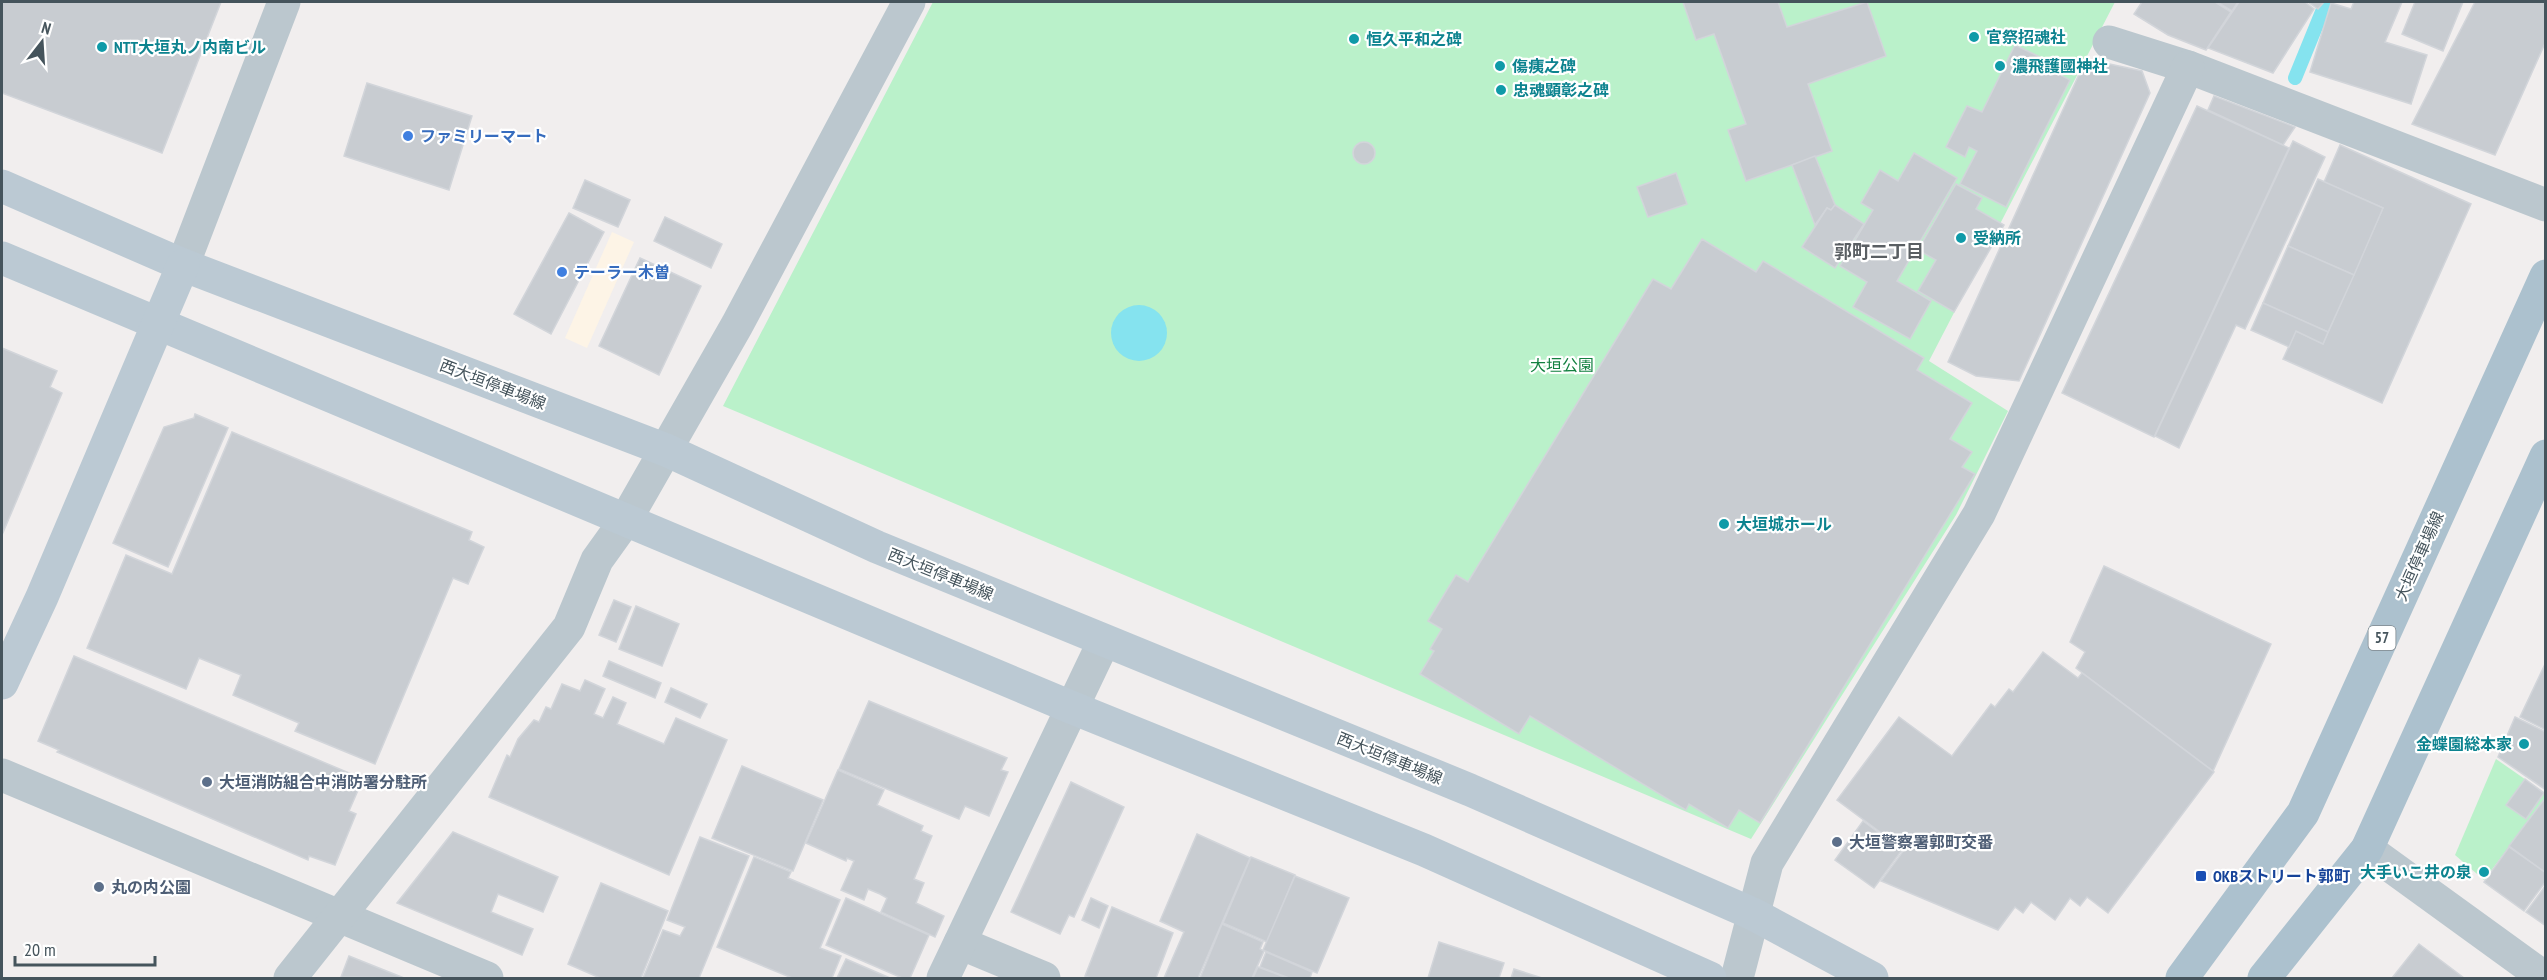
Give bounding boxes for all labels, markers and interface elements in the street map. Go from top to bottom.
north arrow [12,12,72,72]
text: N [39,17,53,38]
place label: 官祭招魂社 [1986,27,2066,47]
place label: 恒久平和之碑 [1366,29,1462,49]
marker: 官祭招魂社 [1967,30,1981,44]
marker: 恒久平和之碑 [1347,32,1361,46]
place label: NTT大垣丸ノ内南ビル [114,37,266,57]
marker: NTT大垣丸ノ内南ビル [95,40,109,54]
place label: 傷痍之碑 [1512,56,1576,76]
place label: 濃飛護國神社 [2012,56,2108,76]
marker: 傷痍之碑 [1493,59,1507,73]
marker: 濃飛護國神社 [1993,59,2007,73]
place label: 忠魂顕彰之碑 [1513,80,1609,100]
marker: 忠魂顕彰之碑 [1494,83,1508,97]
place label: ファミリーマート [420,126,548,146]
marker: ファミリーマート [401,129,415,143]
place label: 受納所 [1973,228,2021,248]
marker: 受納所 [1954,231,1968,245]
district label: 郭町二丁目 [1834,240,1924,263]
place label: テーラー木曽 [574,262,670,282]
marker: テーラー木曽 [555,265,569,279]
street label: 西大垣停車場線 [437,355,549,413]
park label: 大垣公園 [1530,355,1594,375]
street label: 大垣停車場線 [2390,508,2448,604]
place label: 大垣城ホール [1736,514,1832,534]
marker: 大垣城ホール [1717,517,1731,531]
street label: 西大垣停車場線 [885,544,997,604]
road number: 57 [2368,626,2396,650]
street label: 西大垣停車場線 [1334,728,1446,788]
place label: 金蝶園総本家 [2416,734,2512,754]
marker: 金蝶園総本家 [2517,737,2531,751]
place label: 大垣消防組合中消防署分駐所 [219,772,427,792]
marker: 大垣消防組合中消防署分駐所 [200,775,214,789]
place label: 大垣警察署郭町交番 [1849,832,1993,852]
marker: 大垣警察署郭町交番 [1830,835,1844,849]
place label: 大手いこ井の泉 [2360,862,2472,882]
marker: 大手いこ井の泉 [2477,865,2491,879]
place label: OKBストリート郭町 [2213,866,2350,886]
marker: OKBストリート郭町 [2194,869,2208,883]
place label: 丸の内公園 [111,877,191,897]
marker: 丸の内公園 [92,880,106,894]
scale bar [15,929,154,967]
text: 20 m [24,938,56,961]

